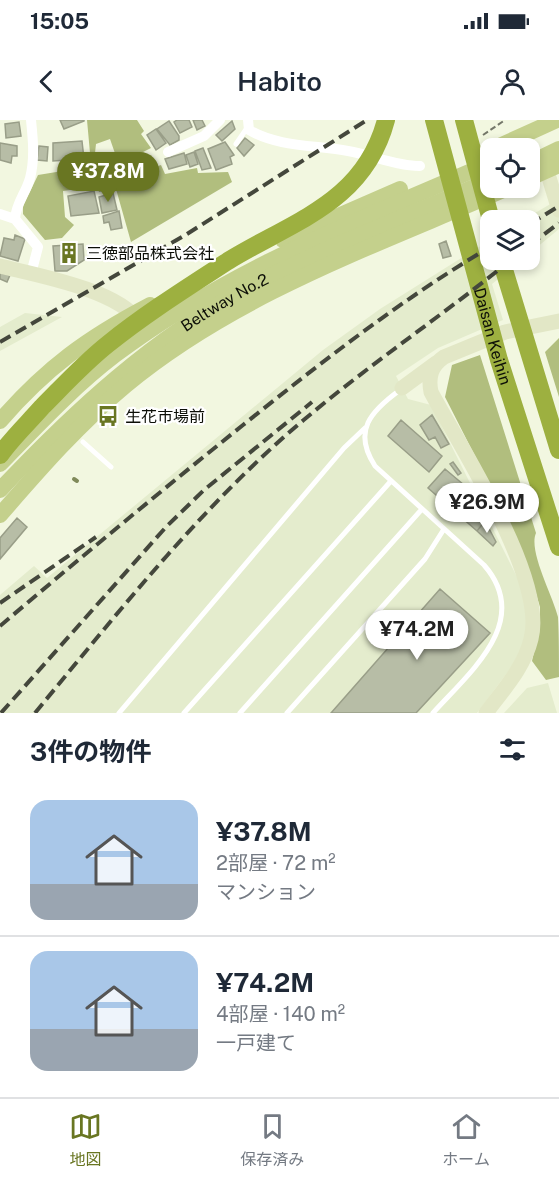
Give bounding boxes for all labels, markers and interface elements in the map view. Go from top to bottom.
text: 15:05 [30,8,89,34]
icon: back [30,65,63,98]
text: Habito [237,65,322,97]
icon: person [496,65,529,98]
map controls [480,138,540,270]
button: locate [480,138,540,198]
pin: ¥37.8M [59,152,157,203]
text: ¥37.8M [71,159,145,183]
button: layers [480,210,540,270]
building icon: 三徳部品株式会社 [57,241,81,265]
place label: 三徳部品株式会社 [86,244,214,263]
street label: Beltway No.2 [177,270,272,336]
street label: Daisan Keihin [470,285,515,387]
bus stop icon: 生花市場前 [96,404,120,428]
place label: 生花市場前 [125,407,205,426]
pin: ¥26.9M [438,483,536,534]
text: ¥26.9M [449,490,525,514]
pin: ¥74.2M [368,610,466,661]
text: ¥74.2M [379,617,455,641]
icon: filters [496,733,529,766]
text: 3件の物件 [30,736,151,767]
text: ¥37.8M [216,816,312,847]
icon: home [78,824,150,896]
text: 2部屋 · 72 m² [216,851,336,875]
text: マンション [216,880,316,904]
text: ¥74.2M [216,967,314,998]
icon: home [78,975,150,1047]
text: 4部屋 · 140 m² [216,1002,345,1026]
text: 一戸建て [216,1031,296,1055]
tab: 地図 [69,1110,102,1170]
tab: 保存済み [240,1110,304,1170]
tab: ホーム [442,1110,490,1170]

